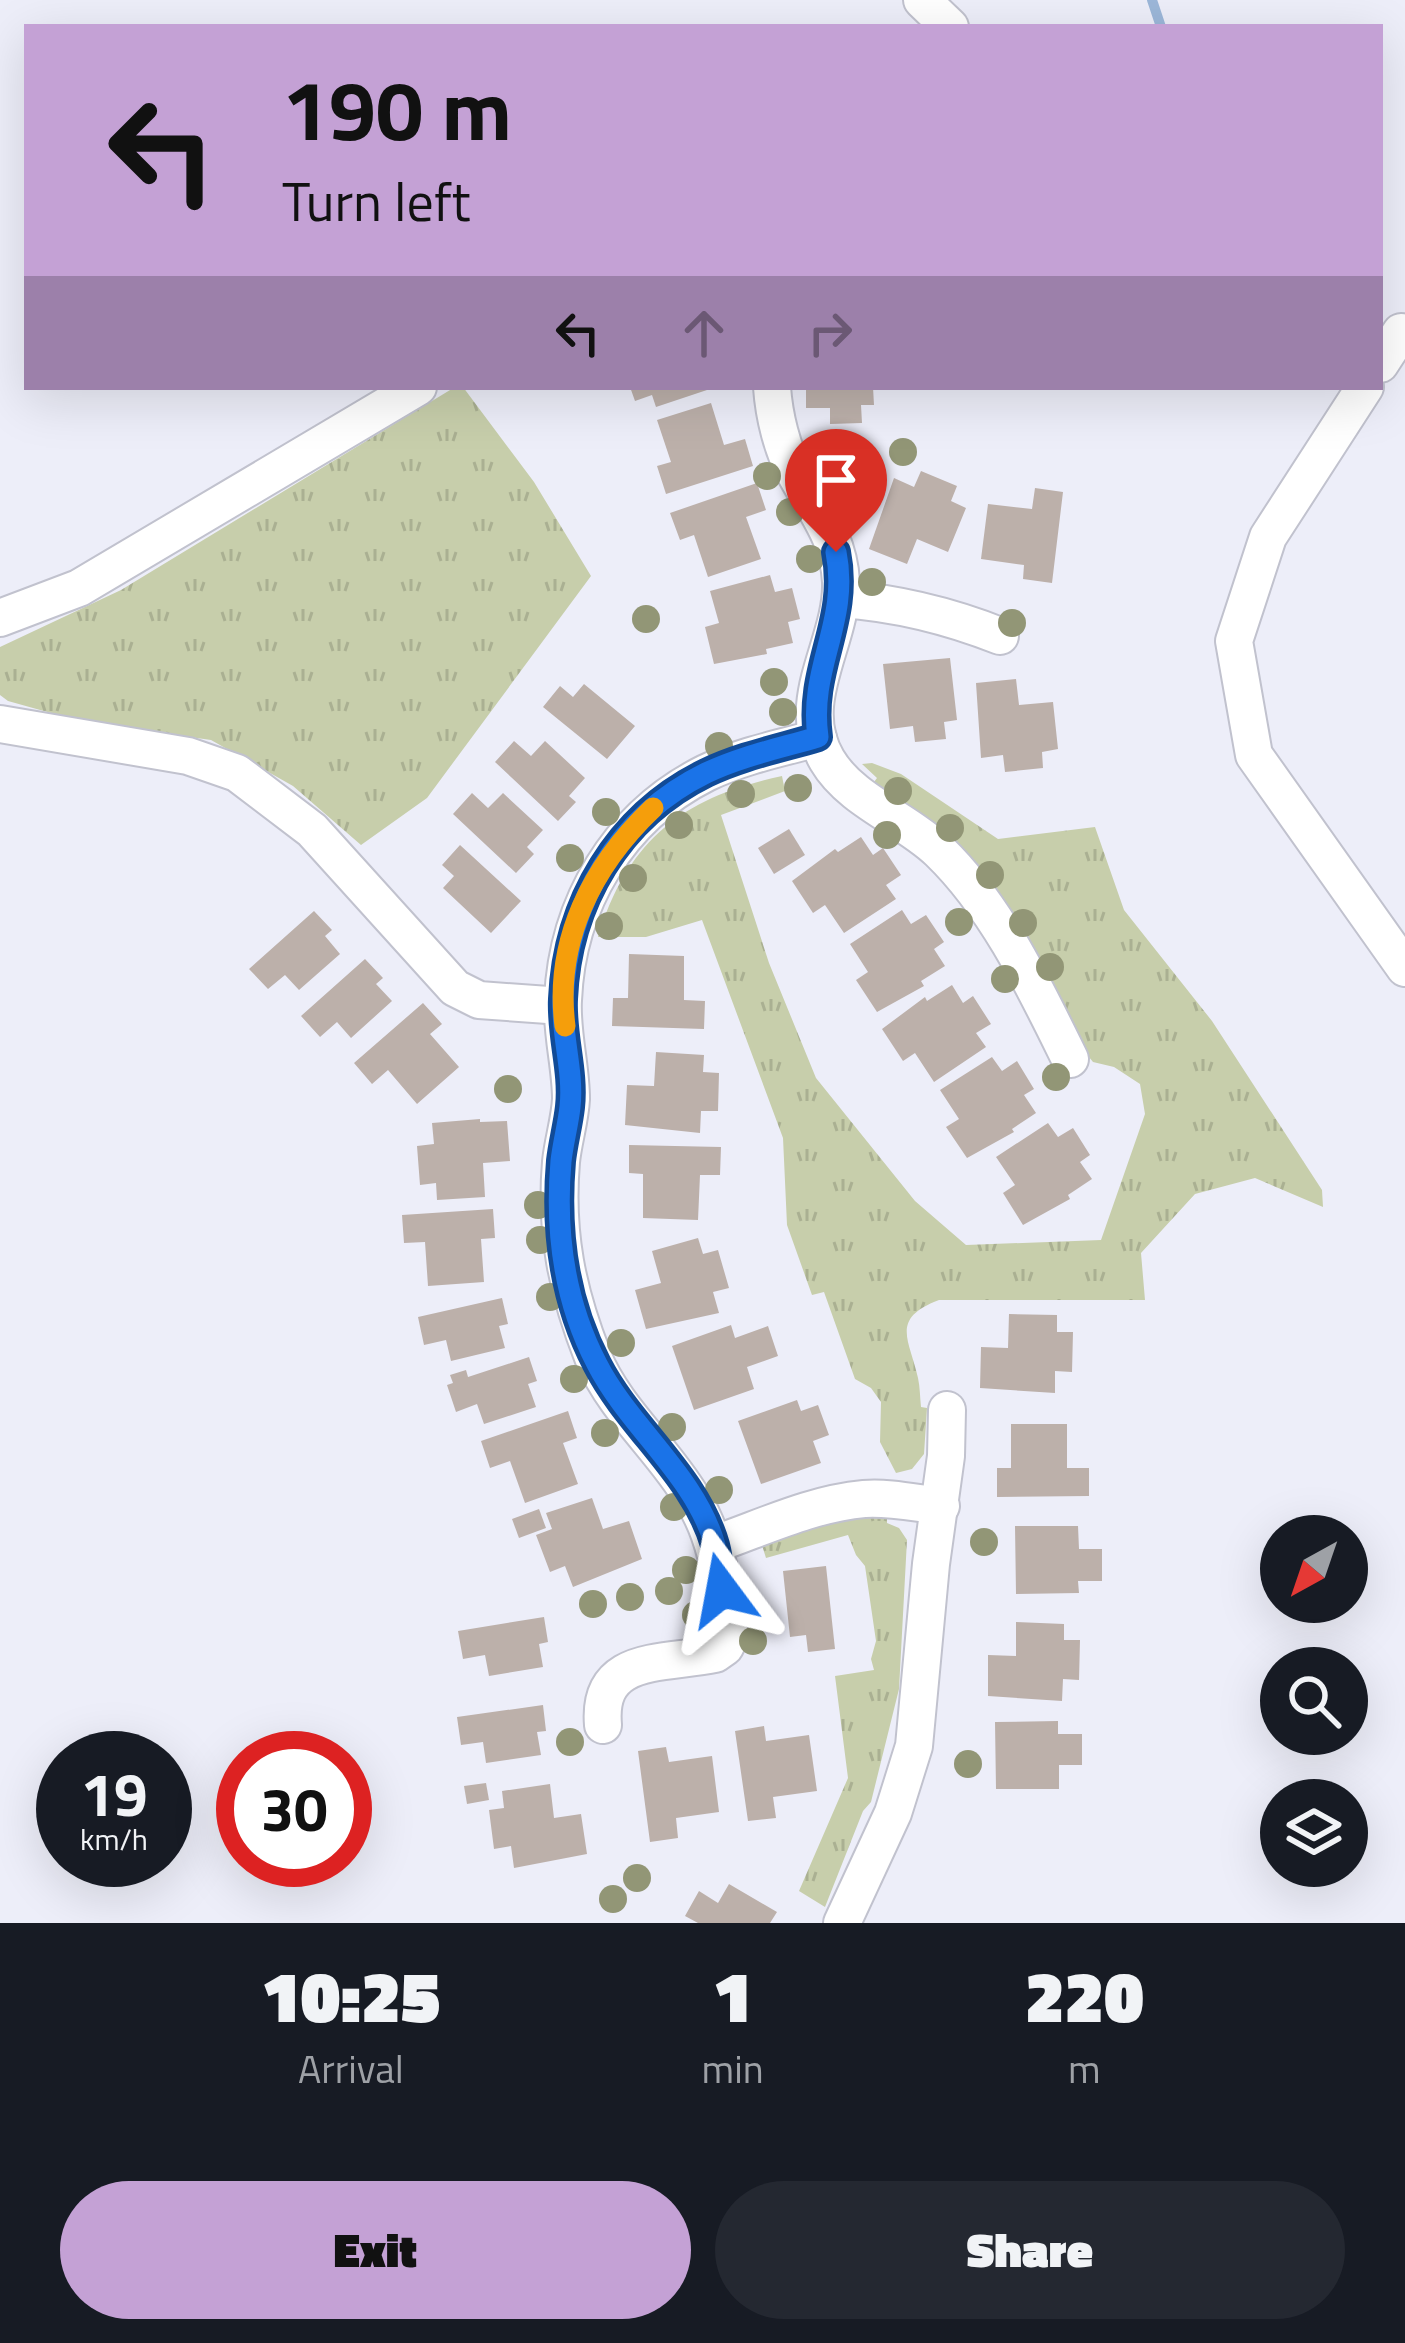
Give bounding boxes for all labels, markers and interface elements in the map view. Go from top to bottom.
text: 190 m [282,45,512,173]
icon: left [84,72,240,228]
text: Turn left [282,160,471,242]
icon: left [545,300,611,366]
icon: ahead [671,300,737,366]
icon: right [797,300,863,366]
pin [785,429,887,552]
icon: arrive [803,447,869,513]
north arrow [1260,1515,1368,1623]
map controls [1260,1515,1368,1887]
position arrow [659,1527,785,1653]
button: search [1260,1647,1368,1755]
speed limit sign: 30 [216,1731,372,1887]
text: 19 [80,1748,148,1839]
button: layers [1260,1779,1368,1887]
text: km/h [80,1816,148,1862]
text: 10:25 [261,1940,440,2050]
text: 1 [713,1940,752,2050]
text: 220 [1025,1940,1144,2050]
text: Arrival [298,2039,404,2098]
text: min [702,2039,764,2098]
text: m [1068,2039,1101,2098]
button: Exit [60,2181,691,2319]
button: Share [715,2181,1345,2319]

